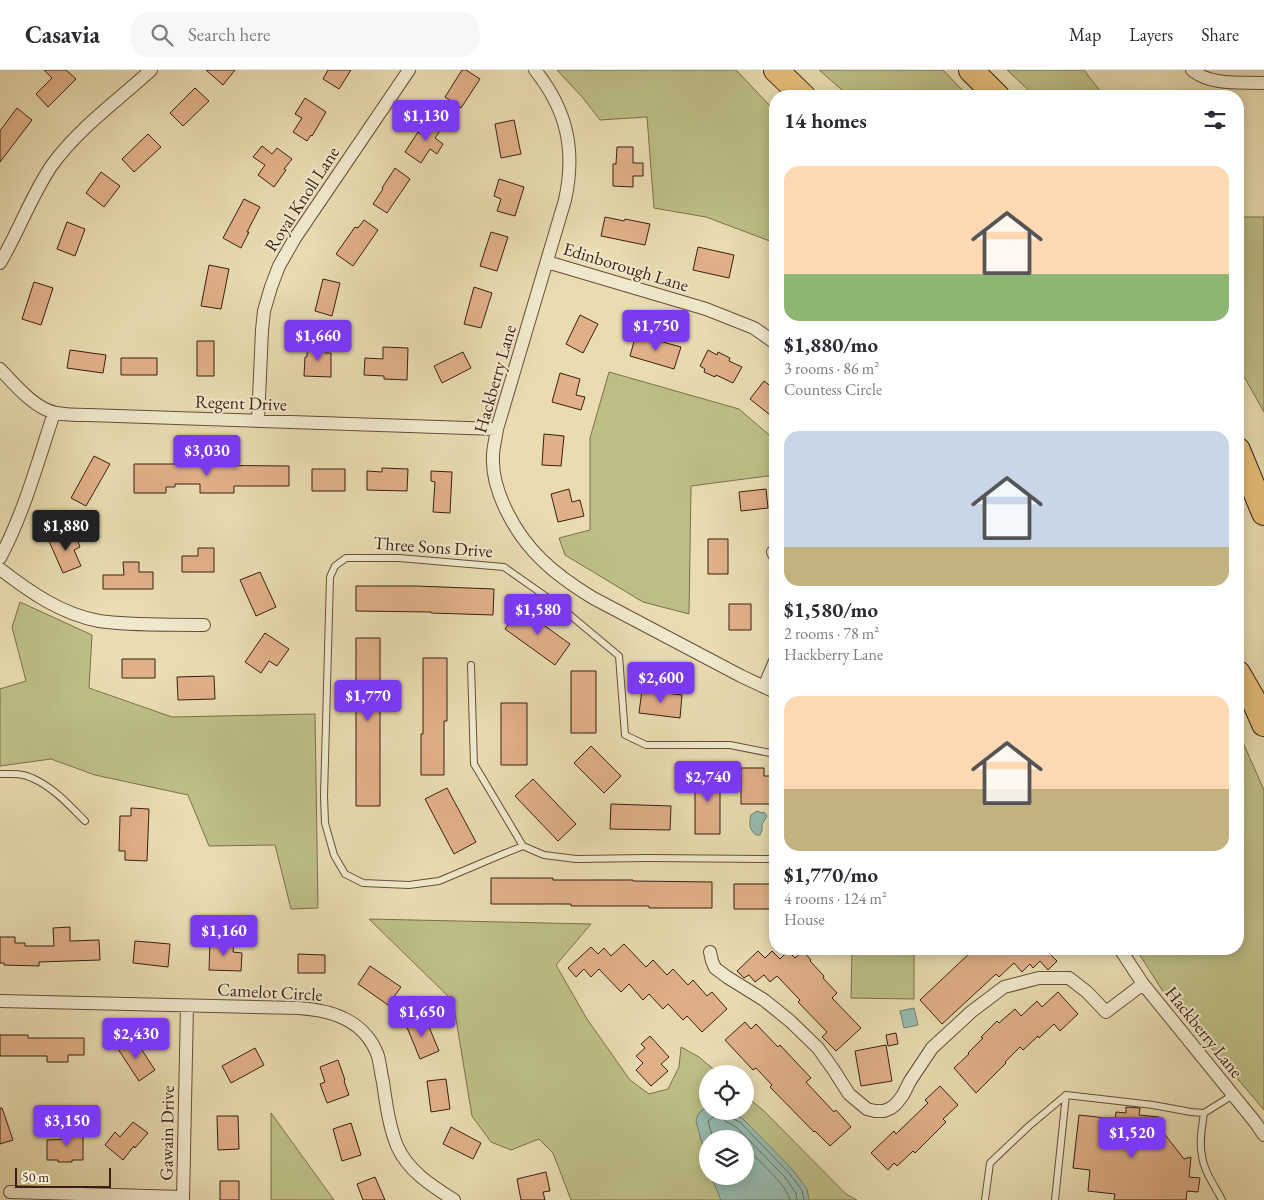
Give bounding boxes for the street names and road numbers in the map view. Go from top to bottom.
street label: Royal Knoll Lane [259,142,344,256]
street label: Edinborough Lane [561,236,692,297]
street label: Hackberry Lane [468,322,521,436]
street label: Regent Drive [195,389,287,416]
street label: Three Sons Drive [373,531,493,562]
street label: Camelot Circle [217,977,323,1006]
street label: Hackberry Lane [1160,981,1248,1082]
street label: Gawain Drive [154,1085,179,1181]

